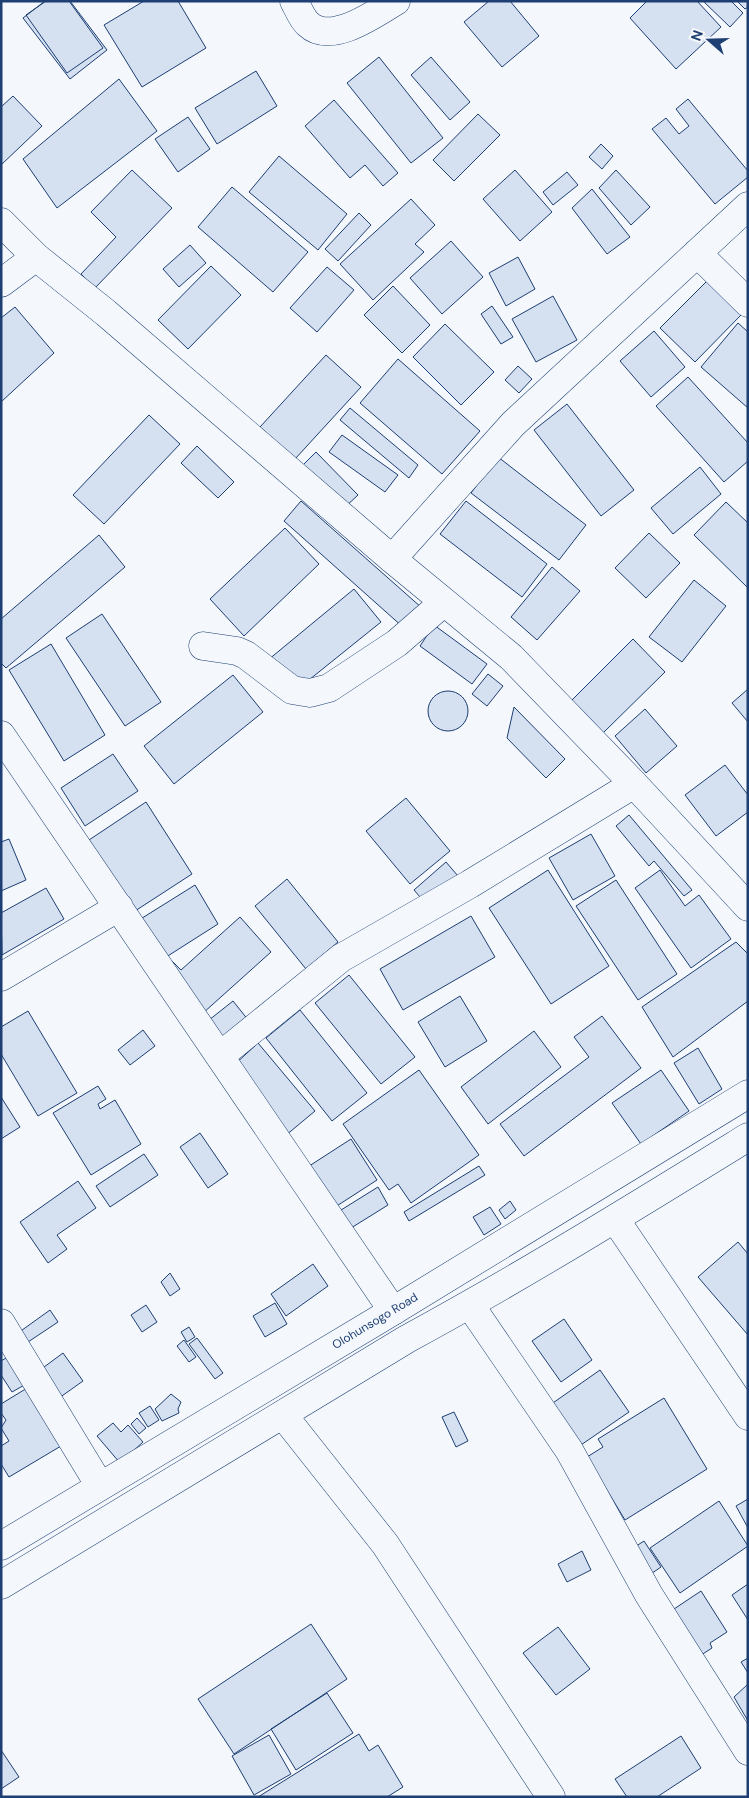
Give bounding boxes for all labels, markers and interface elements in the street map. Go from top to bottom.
north arrow [684,15,734,65]
text: N [687,28,707,43]
street label: Olohunsogo Road [329,1289,421,1353]

